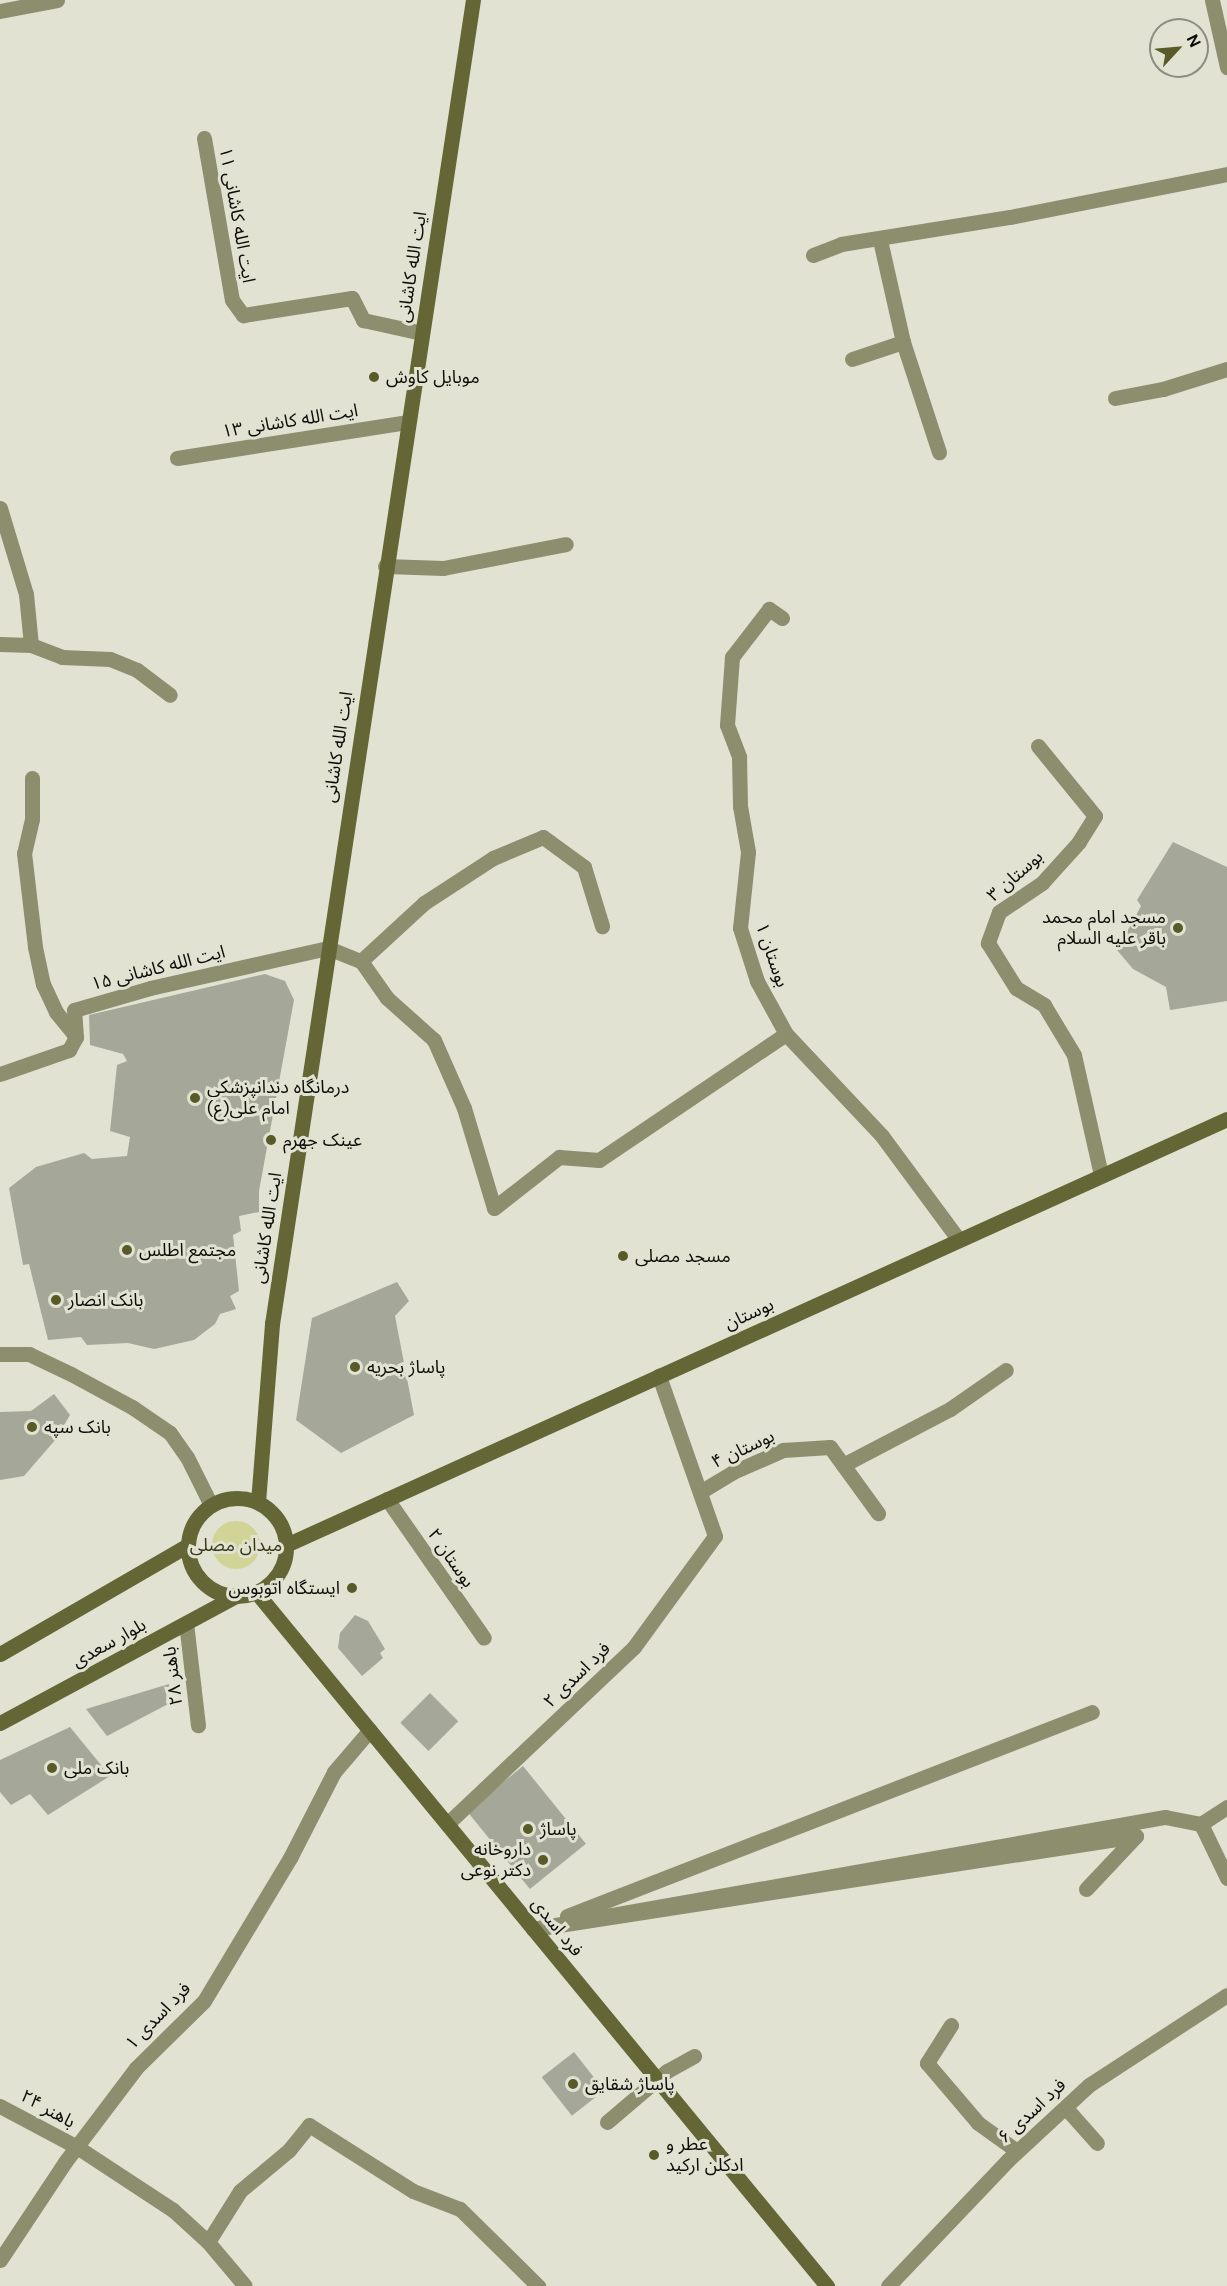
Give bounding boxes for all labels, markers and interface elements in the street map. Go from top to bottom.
north arrow [1149,18,1209,78]
text: N [1182,31,1206,51]
street label: ایت الله کاشانی ۱۱ [214,145,260,285]
street label: ایت الله کاشانی [393,210,431,324]
place label: موبایل کاوش [386,366,480,388]
marker: موبایل کاوش [367,370,381,384]
street label: ایت الله کاشانی ۱۳ [220,400,360,442]
street label: ایت الله کاشانی [319,690,357,804]
street label: بوستان ۳ [983,846,1047,906]
place label: مسجد امام محمد باقر علیه السلام [1042,907,1166,950]
street label: بوستان ۱ [751,920,793,990]
marker: مسجد امام محمد باقر علیه السلام [1171,921,1185,935]
street label: ایت الله کاشانی ۱۵ [89,941,227,995]
place label: درمانگاه دندانپزشکی امام علی(ع) [207,1077,349,1120]
marker: درمانگاه دندانپزشکی امام علی(ع) [188,1091,202,1105]
place label: عینک جهرم [283,1129,362,1151]
marker: عینک جهرم [264,1133,278,1147]
street label: ایت الله کاشانی [248,1171,286,1285]
place label: مجتمع اطلس [139,1239,236,1261]
marker: مجتمع اطلس [120,1243,134,1257]
place label: مسجد مصلی [635,1245,731,1267]
marker: مسجد مصلی [616,1249,630,1263]
place label: بانک انصار [68,1289,143,1311]
marker: بانک انصار [49,1293,63,1307]
street label: بوستان [721,1294,777,1334]
place label: پاساژ بحریه [367,1356,445,1378]
marker: پاساژ بحریه [348,1360,362,1374]
place label: بانک سپه [44,1416,111,1438]
marker: بانک سپه [25,1420,39,1434]
street label: بوستان ۴ [708,1425,778,1473]
street label: بوستان ۲ [423,1524,479,1592]
park label: میدان مصلی [190,1534,282,1556]
place label: ایستگاه اتوبوس [229,1577,340,1599]
marker: ایستگاه اتوبوس [345,1581,359,1595]
street label: بلوار سعدی [68,1614,150,1672]
street label: فرد اسدی ۲ [539,1638,615,1712]
street label: باهنر ۲۸ [159,1645,187,1707]
place label: بانک ملی [64,1757,129,1779]
marker: بانک ملی [45,1761,59,1775]
place label: پاساژ [540,1818,577,1840]
marker: پاساژ [521,1822,535,1836]
place label: داروخانه دکتر نوعی [461,1839,531,1882]
marker: داروخانه دکتر نوعی [536,1853,550,1867]
street label: فرد اسدی [527,1893,587,1961]
street label: فرد اسدی ۱ [121,1978,195,2054]
place label: پاساژ شقایق [585,2073,675,2095]
street label: فرد اسدی ۶ [994,2074,1070,2148]
marker: پاساژ شقایق [566,2077,580,2091]
street label: باهنر ۲۴ [17,2085,79,2133]
place label: عطر و ادکلن ارکید [666,2134,743,2176]
marker: عطر و ادکلن ارکید [647,2148,661,2162]

